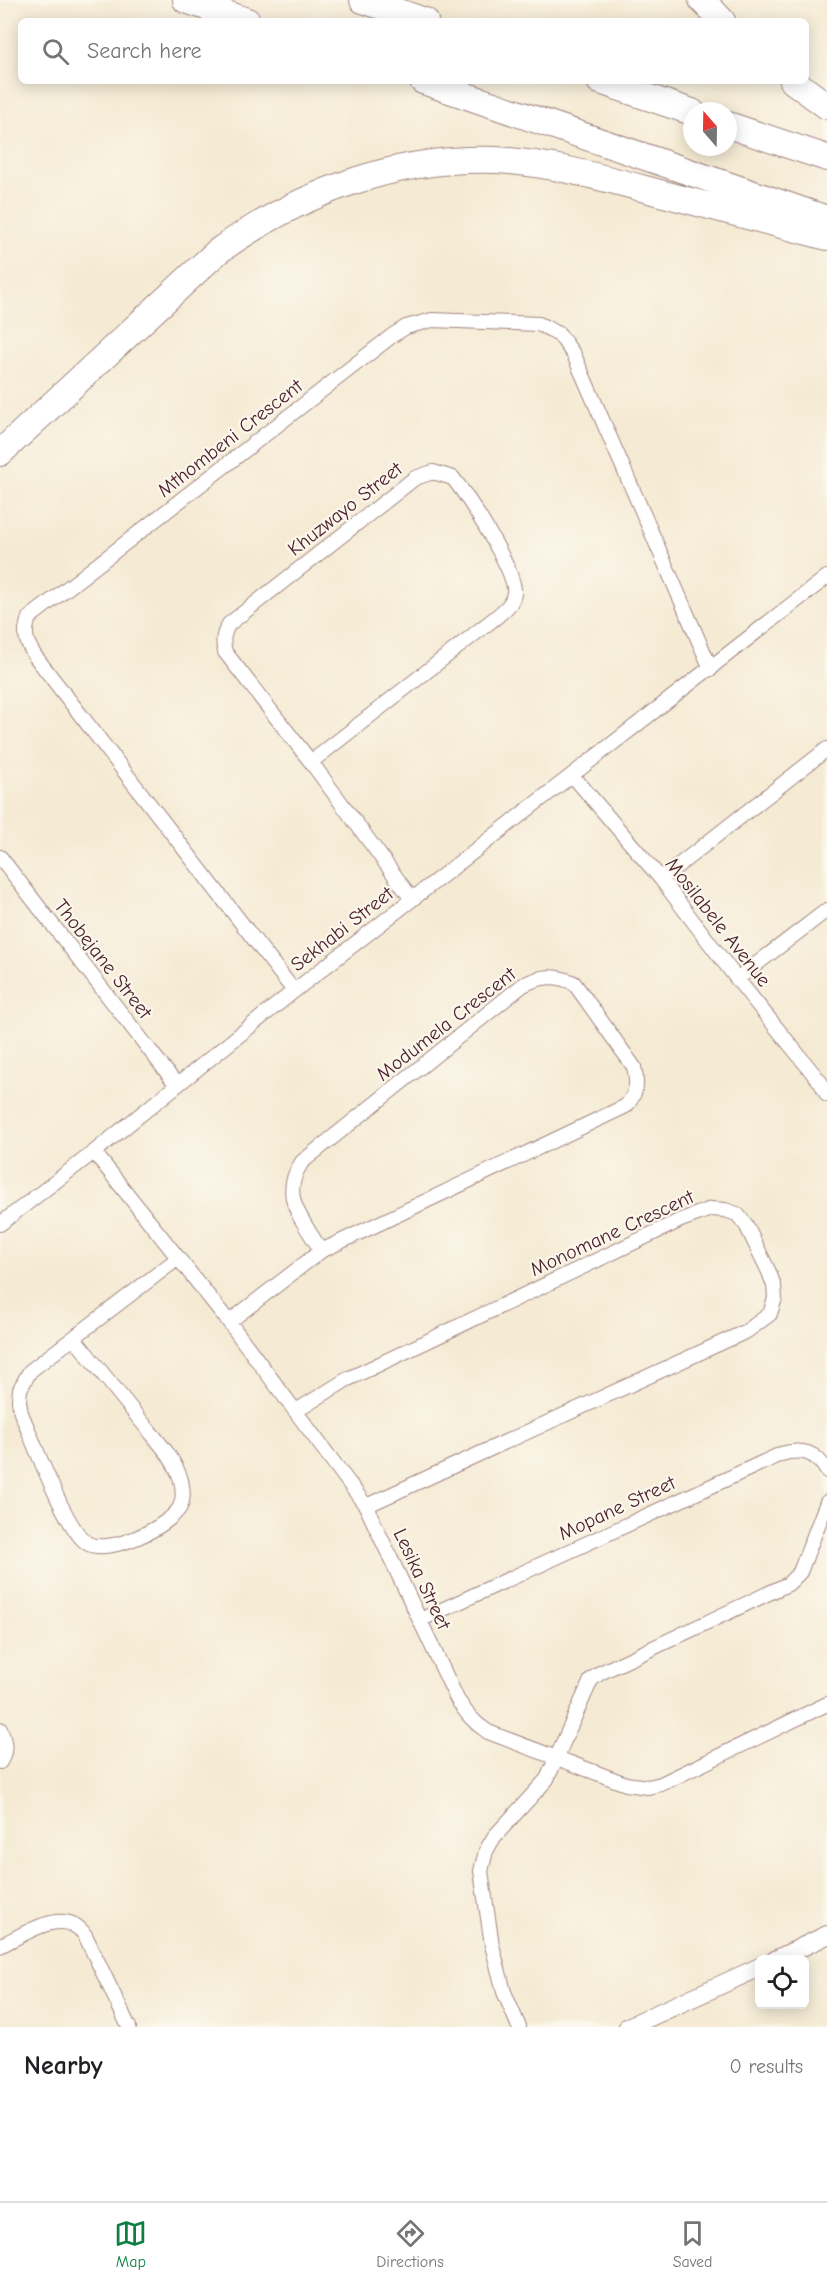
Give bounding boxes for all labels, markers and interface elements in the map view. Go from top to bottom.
search box [18,18,809,84]
icon: search [39,35,72,68]
text: Search here [87,38,202,64]
north arrow [683,102,737,156]
street label: Mthombeni Crescent [153,373,308,502]
street label: Khuzwayo Street [283,456,408,561]
street label: Mosilabele Avenue [660,853,776,991]
street label: Sekhabi Street [286,881,399,976]
street label: Thobejane Street [49,895,158,1024]
street label: Modumela Crescent [372,962,521,1086]
street label: Monomane Crescent [526,1184,699,1281]
street label: Mopane Street [555,1470,680,1545]
street label: Lesika Street [389,1525,456,1634]
map controls [755,1955,809,2009]
button: locate [755,1955,809,2009]
text: Nearby [24,2051,103,2081]
text: 0 results [730,2055,803,2078]
tab: Map [114,2217,147,2271]
tab: Directions [376,2217,444,2271]
tab: Saved [673,2217,713,2271]

